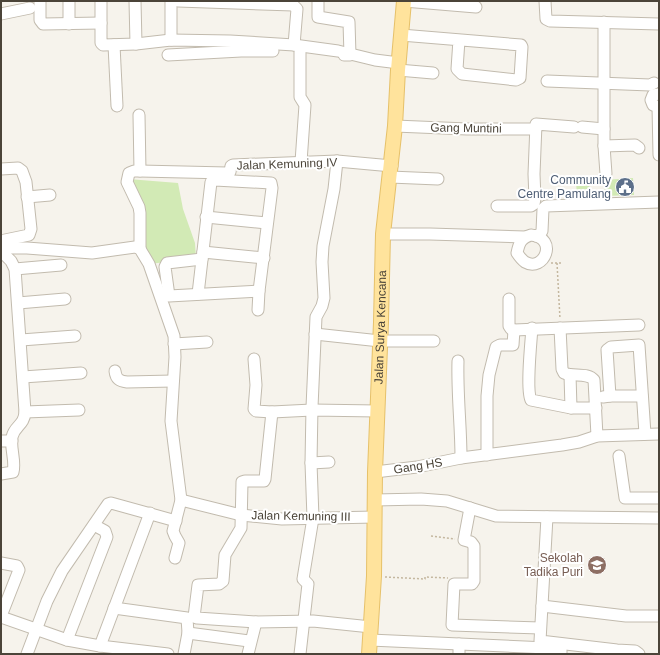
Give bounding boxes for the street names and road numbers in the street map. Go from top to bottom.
street label: Gang Muntini [430,120,502,136]
street label: Jalan Kemuning IV [236,155,338,173]
street label: Jalan Surya Kencana [372,270,389,385]
street label: Gang HS [393,455,443,477]
street label: Jalan Kemuning III [251,508,351,524]

